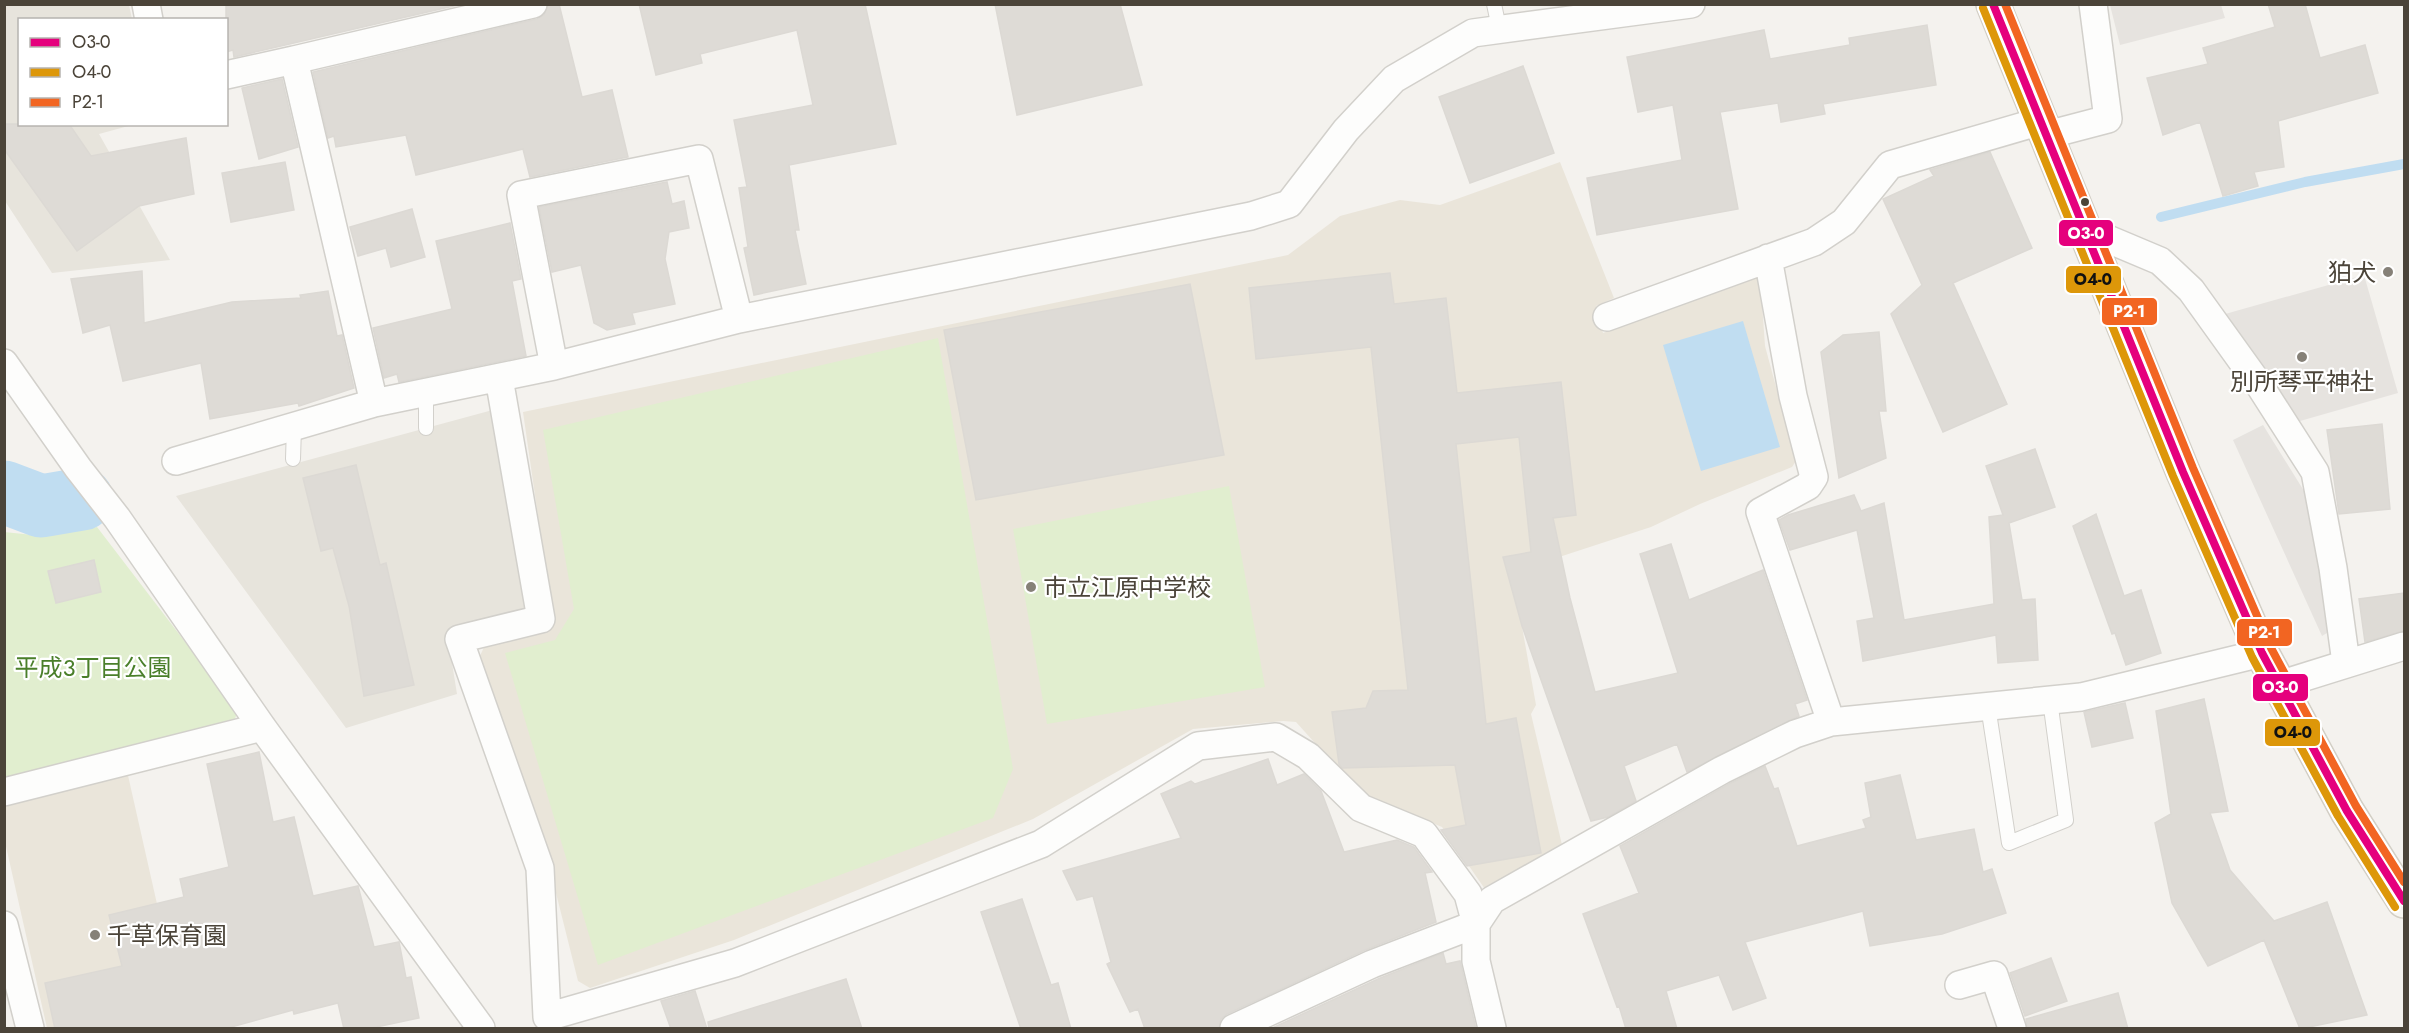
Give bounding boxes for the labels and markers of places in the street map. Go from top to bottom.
unlabelled marker [2079,196,2091,208]
place label: 狛犬 [2328,255,2376,290]
marker: 狛犬 [2381,265,2395,279]
marker: 別所琴平神社 [2295,350,2309,364]
place label: 別所琴平神社 [2230,364,2374,399]
place label: 市立江原中学校 [1043,570,1211,605]
marker: 市立江原中学校 [1024,580,1038,594]
place label: 千草保育園 [107,918,227,953]
marker: 千草保育園 [88,928,102,942]

